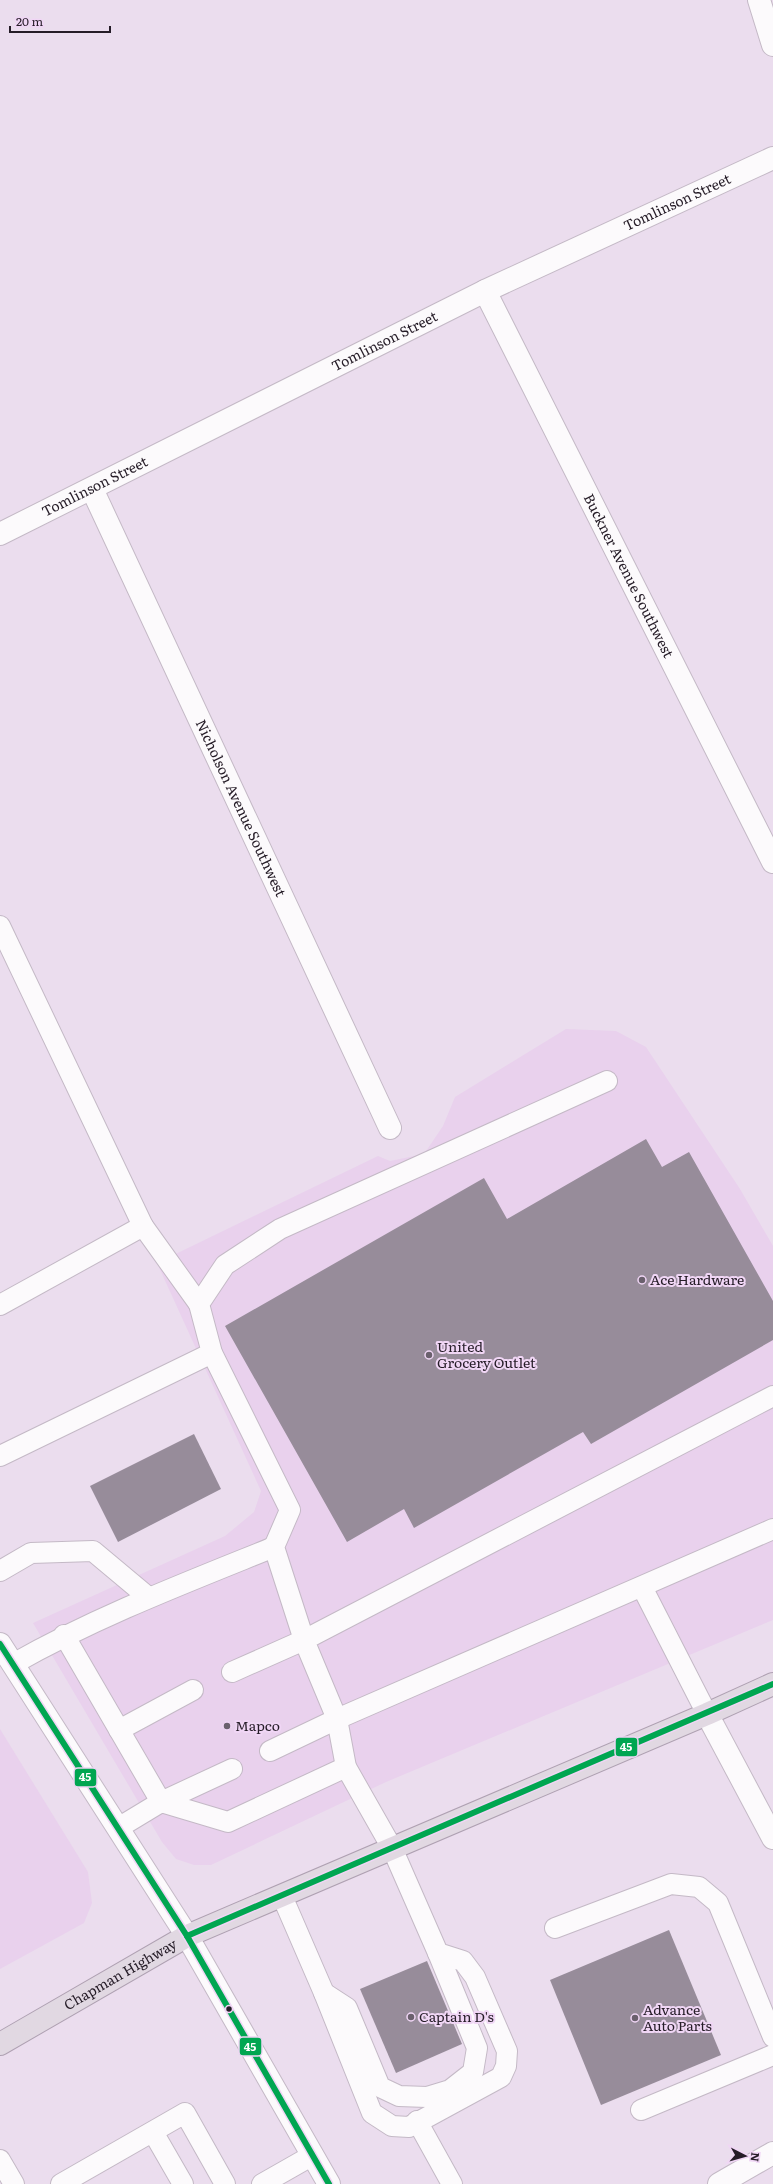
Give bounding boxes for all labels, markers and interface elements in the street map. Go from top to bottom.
scale bar [10,8,110,34]
text: 20 m [16,12,43,30]
street label: Tomlinson Street [620,168,734,235]
street label: Tomlinson Street [328,305,441,375]
street label: Tomlinson Street [38,451,151,521]
street label: Buckner Avenue Southwest [580,490,679,661]
street label: Nicholson Avenue Southwest [192,716,292,900]
place label: Ace Hardware [650,1269,744,1289]
marker: Ace Hardware [637,1275,647,1285]
place label: United Grocery Outlet [437,1336,536,1372]
marker: United Grocery Outlet [424,1350,434,1360]
place label: Mapco [235,1715,280,1735]
marker: Mapco [222,1721,232,1731]
line badge: 45 [615,1737,638,1757]
text: 45 [620,1738,632,1754]
line badge: 45 [74,1768,97,1787]
text: 45 [79,1768,91,1784]
street label: Chapman Highway [60,1933,181,2014]
place label: Advance Auto Parts [643,1999,712,2035]
unlabelled marker [224,2004,234,2014]
place label: Captain D's [419,2006,494,2026]
marker: Captain D's [406,2012,416,2022]
marker: Advance Auto Parts [630,2013,640,2023]
line badge: 45 [239,2037,262,2056]
text: 45 [244,2038,256,2054]
north arrow [725,2136,765,2176]
text: N [748,2152,764,2163]

